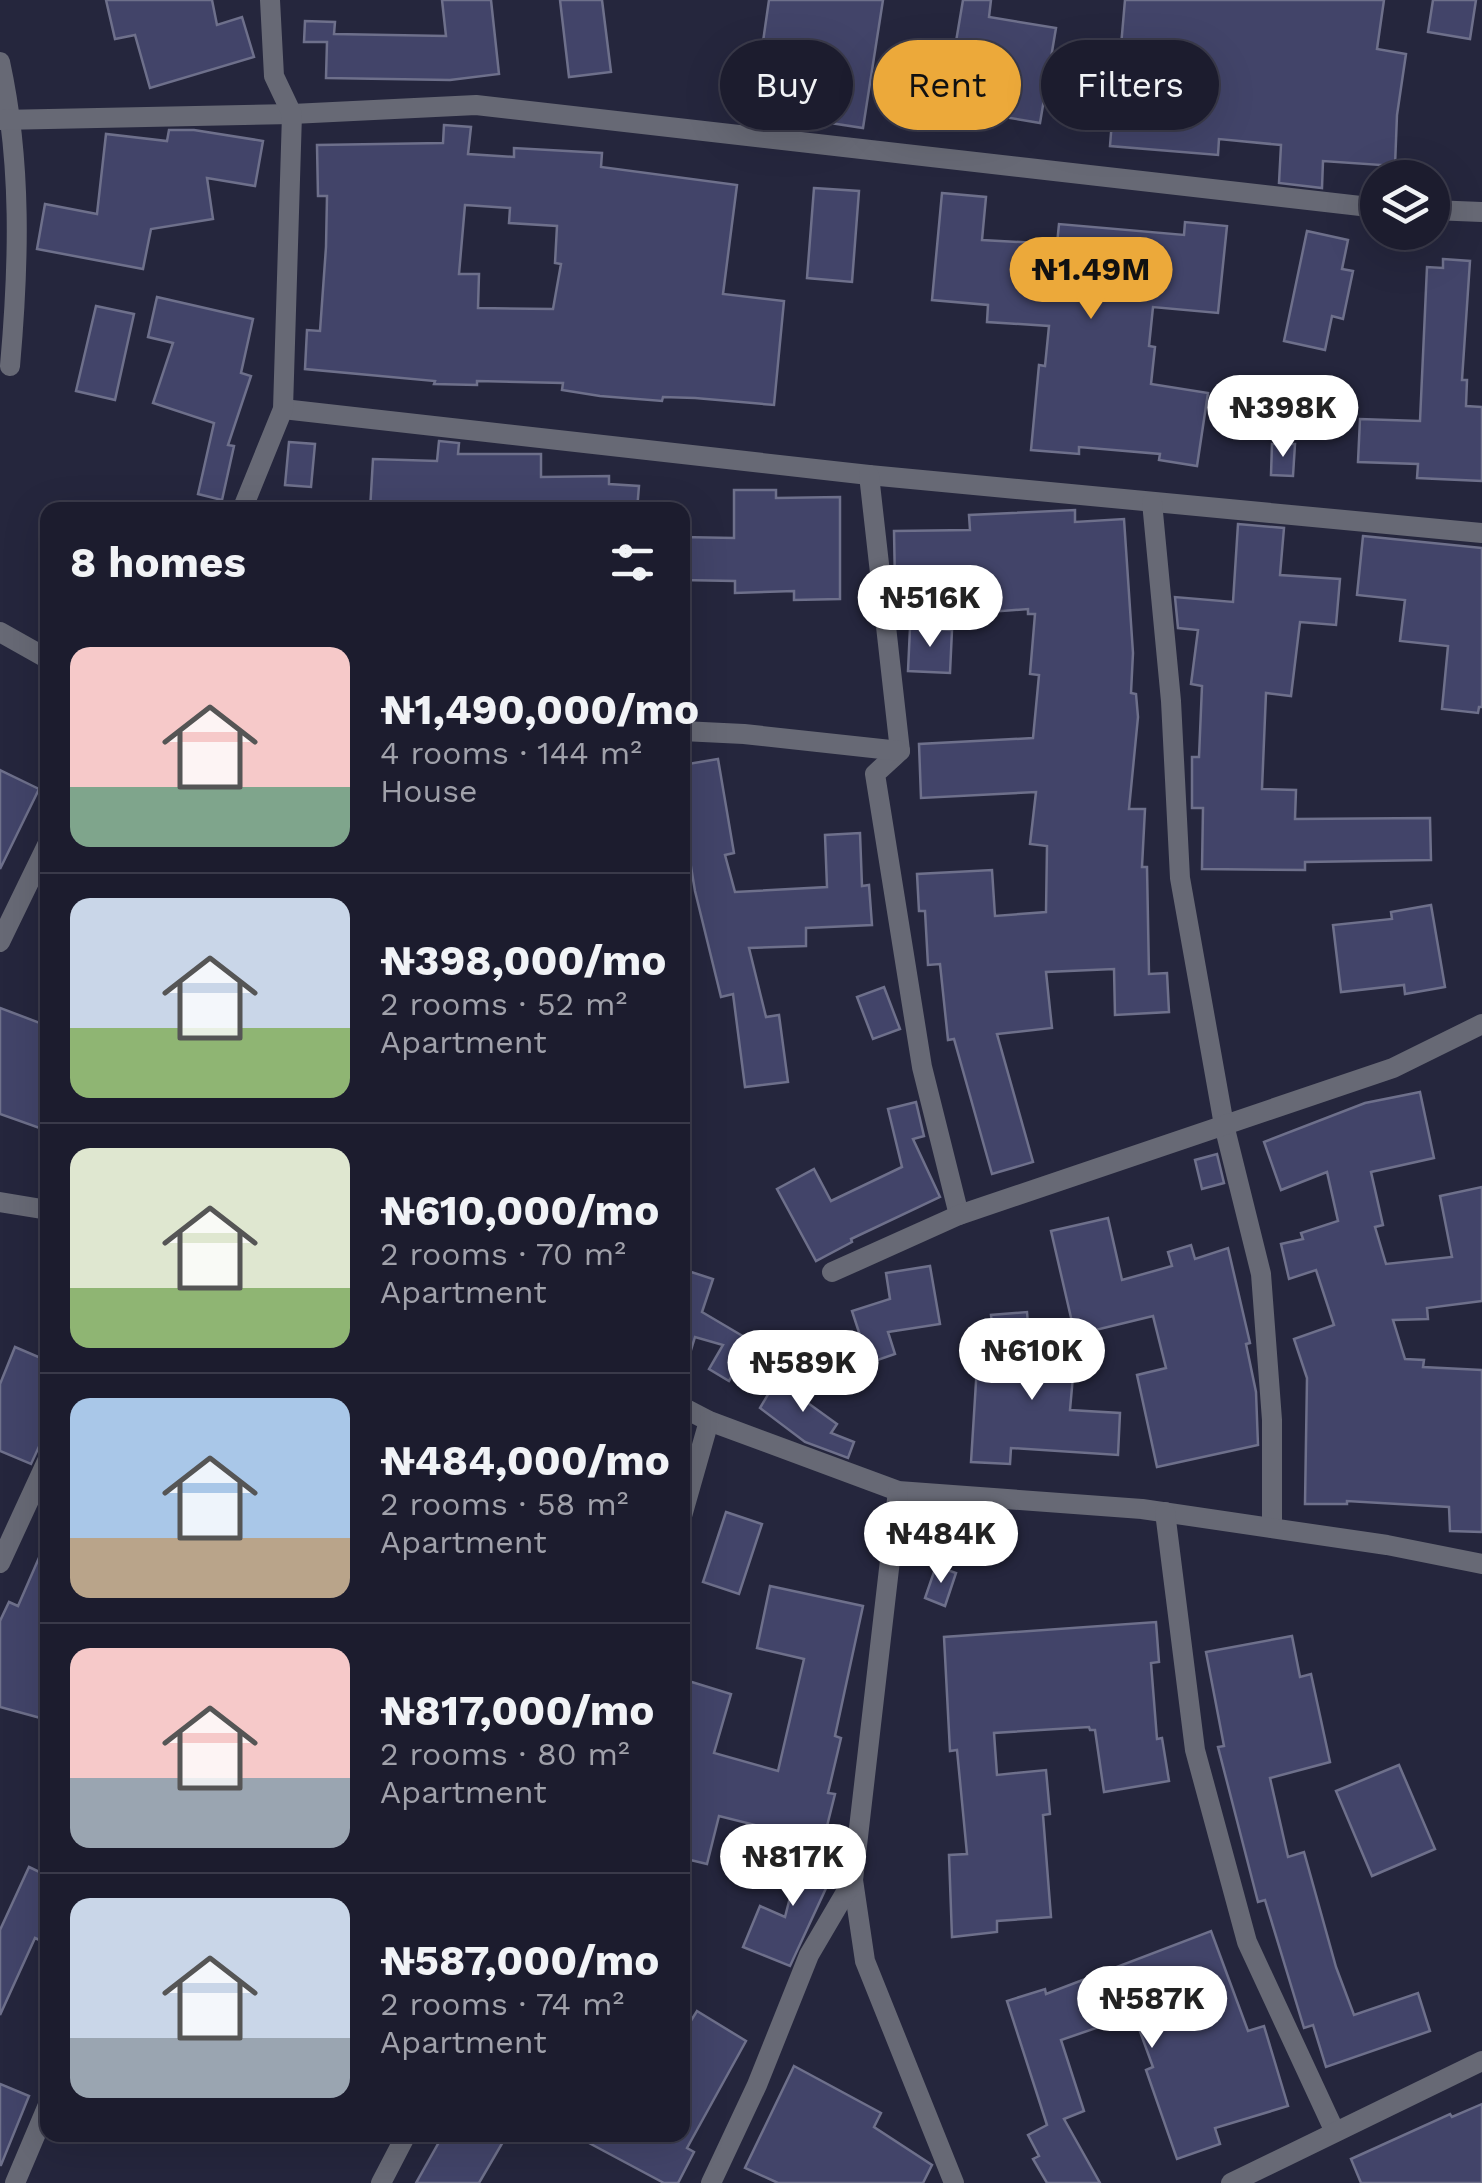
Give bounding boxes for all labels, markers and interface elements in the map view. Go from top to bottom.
chip: Buy [720,40,853,130]
chip: Rent [873,40,1021,130]
chip: Filters [1041,40,1219,130]
map controls [1360,160,1450,250]
button: layers [1360,160,1450,250]
pin: ₦1.49M [1010,237,1172,322]
text: ₦1.49M [1032,250,1150,288]
pin: ₦398K [1213,375,1353,460]
text: ₦398K [1229,388,1337,426]
icon: filters [605,535,660,590]
text: 8 homes [70,538,246,587]
pin: ₦516K [860,565,1000,650]
text: ₦516K [880,578,980,616]
text: ₦1,490,000/mo [380,685,699,734]
icon: home [150,687,270,807]
text: 4 rooms · 144 m² [380,734,642,772]
text: House [380,772,478,810]
text: ₦398,000/mo [380,936,667,985]
icon: home [150,938,270,1058]
text: 2 rooms · 52 m² [380,985,627,1023]
text: Apartment [380,1023,547,1061]
text: ₦610,000/mo [380,1186,659,1235]
icon: home [150,1188,270,1308]
text: 2 rooms · 70 m² [380,1235,626,1273]
text: Apartment [380,1273,547,1311]
pin: ₦610K [962,1318,1102,1403]
pin: ₦589K [733,1330,873,1415]
text: ₦610K [981,1331,1083,1369]
text: ₦589K [750,1343,856,1381]
text: ₦484,000/mo [380,1436,670,1485]
icon: home [150,1438,270,1558]
text: 2 rooms · 58 m² [380,1485,628,1523]
pin: ₦484K [871,1501,1011,1586]
text: ₦484K [886,1514,996,1552]
text: Apartment [380,1523,547,1561]
text: ₦817,000/mo [380,1686,654,1735]
icon: home [150,1688,270,1808]
text: 2 rooms · 80 m² [380,1735,630,1773]
text: Apartment [380,1773,547,1811]
pin: ₦817K [723,1824,863,1909]
text: ₦817K [742,1837,844,1875]
text: ₦587,000/mo [380,1936,659,1985]
icon: home [150,1938,270,2058]
pin: ₦587K [1082,1966,1222,2051]
text: ₦587K [1099,1979,1205,2017]
text: 2 rooms · 74 m² [380,1985,624,2023]
text: Apartment [380,2023,547,2061]

